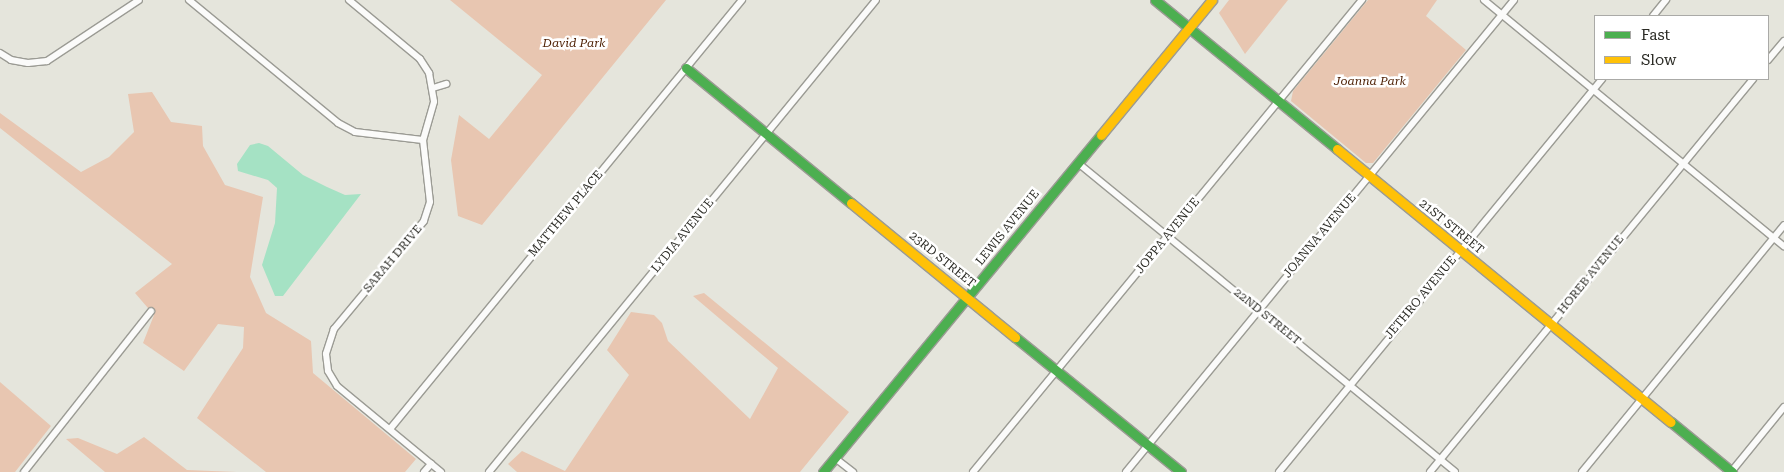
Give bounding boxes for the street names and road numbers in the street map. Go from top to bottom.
street label: MATTHEW PLACE [526,168,606,260]
street label: LEWIS AVENUE [973,187,1043,269]
street label: JOANNA AVENUE [1281,191,1359,281]
street label: JOPPA AVENUE [1133,195,1203,277]
street label: LYDIA AVENUE [649,196,717,276]
street label: 21ST STREET [1416,197,1486,257]
street label: SARAH DRIVE [361,222,425,296]
street label: 23RD STREET [906,229,978,291]
street label: HOREB AVENUE [1555,233,1627,317]
street label: JETHRO AVENUE [1382,254,1460,342]
street label: 22ND STREET [1230,286,1304,348]

